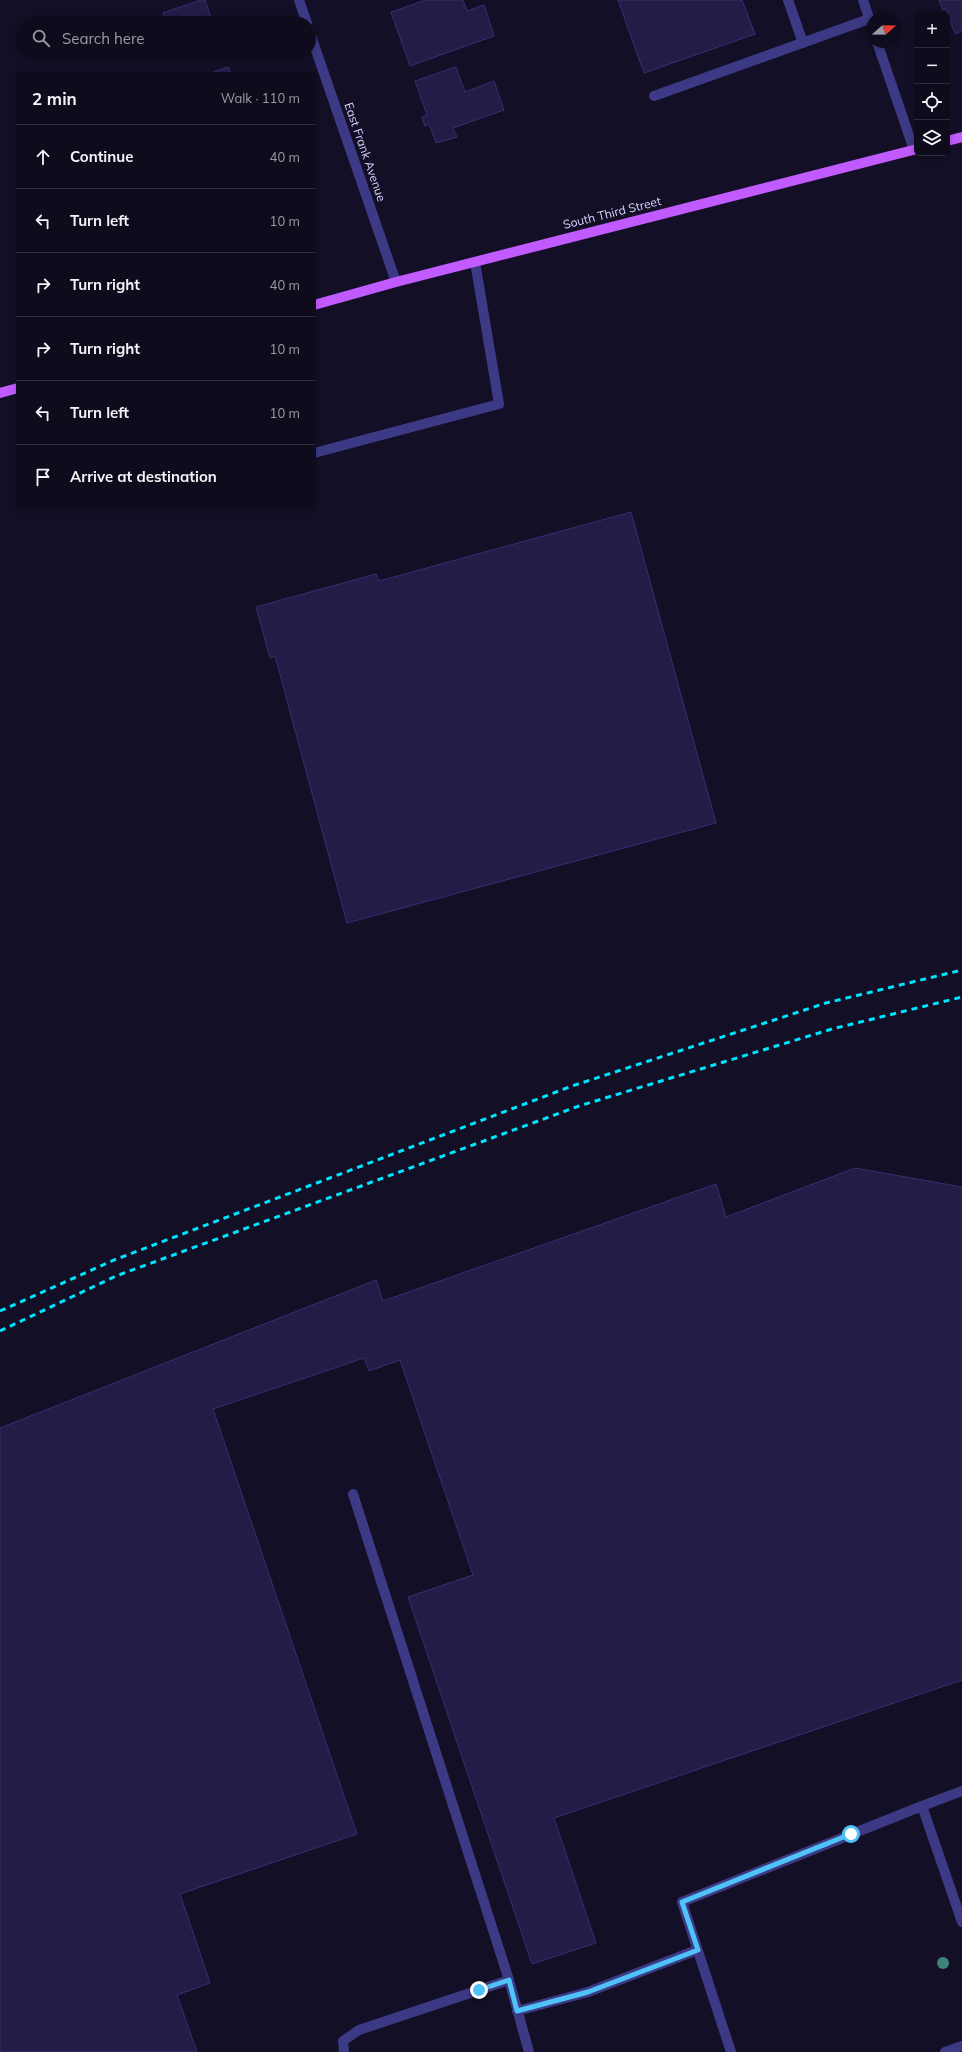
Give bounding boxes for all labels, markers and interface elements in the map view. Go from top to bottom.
north arrow [866,12,902,48]
map controls [914,12,950,156]
button: + [914,12,950,48]
search box [16,16,316,60]
icon: search [30,27,52,49]
text: Search here [62,29,144,48]
button: − [914,48,950,84]
button: locate [914,84,950,120]
text: 2 min [32,88,77,109]
text: Walk · 110 m [221,90,300,106]
street label: East Frank Avenue [342,100,389,203]
button: layers [914,120,950,156]
icon: ahead [32,146,54,168]
text: Continue [70,147,133,166]
text: 40 m [270,149,300,165]
street label: South Third Street [561,193,662,232]
icon: left [32,210,54,232]
text: Turn left [70,211,129,230]
text: 10 m [270,213,300,229]
icon: right [32,274,54,296]
text: Turn right [70,275,140,294]
text: 40 m [270,277,300,293]
icon: right [32,338,54,360]
text: Turn right [70,339,140,358]
text: 10 m [270,341,300,357]
icon: left [32,402,54,424]
text: Turn left [70,403,129,422]
text: 10 m [270,405,300,421]
icon: arrive [32,466,54,488]
text: Arrive at destination [70,467,217,486]
route start [842,1825,860,1843]
route end [470,1981,488,1999]

